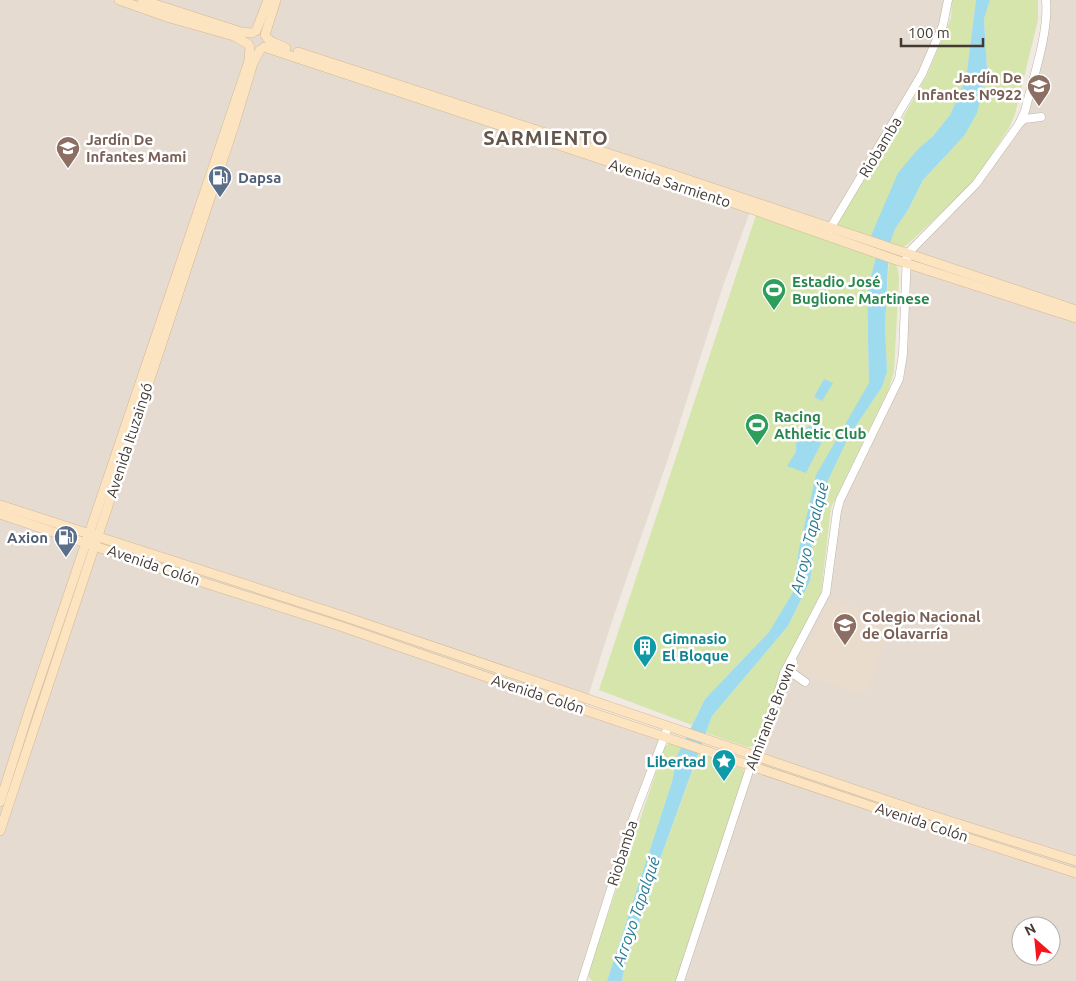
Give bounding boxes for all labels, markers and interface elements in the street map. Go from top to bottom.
scale bar [901,15,984,47]
text: 100 m [908,24,950,41]
place label: Jardín De Infantes Nº922 [917,69,1022,103]
school or university icon: Jardín De Infantes Nº922 [1026,73,1052,107]
street label: Riobamba [855,114,905,180]
district label: SARMIENTO [483,126,609,149]
place label: Jardín De Infantes Mami [86,131,186,165]
school or university icon: Jardín De Infantes Mami [55,135,81,169]
street label: Avenida Sarmiento [607,155,733,211]
fuel station icon: Dapsa [207,164,233,198]
place label: Dapsa [238,169,281,186]
place label: Estadio José Buglione Martinese [792,273,930,307]
sports icon: Estadio José Buglione Martinese [761,277,787,311]
street label: Avenida Ituzaingó [102,380,156,500]
place label: Racing Athletic Club [774,408,866,442]
sports icon: Racing Athletic Club [744,412,770,446]
water label: Arroyo Tapalqué [786,480,832,597]
fuel station icon: Axion [53,524,79,558]
place label: Axion [7,529,48,546]
street label: Avenida Colón [106,541,202,589]
place label: Colegio Nacional de Olavarría [862,608,981,642]
school or university icon: Colegio Nacional de Olavarría [832,612,858,646]
place label: Gimnasio El Bloque [662,630,729,664]
building icon: Gimnasio El Bloque [632,634,658,668]
street label: Almirante Brown [742,660,798,772]
street label: Avenida Colón [489,671,587,717]
place icon: Libertad [711,748,737,782]
place label: Libertad [646,753,706,770]
street label: Avenida Colón [873,799,971,845]
street label: Riobamba [603,818,641,888]
water label: Arroyo Tapalqué [609,854,663,969]
north arrow [1011,916,1061,966]
text: N [1022,920,1038,939]

